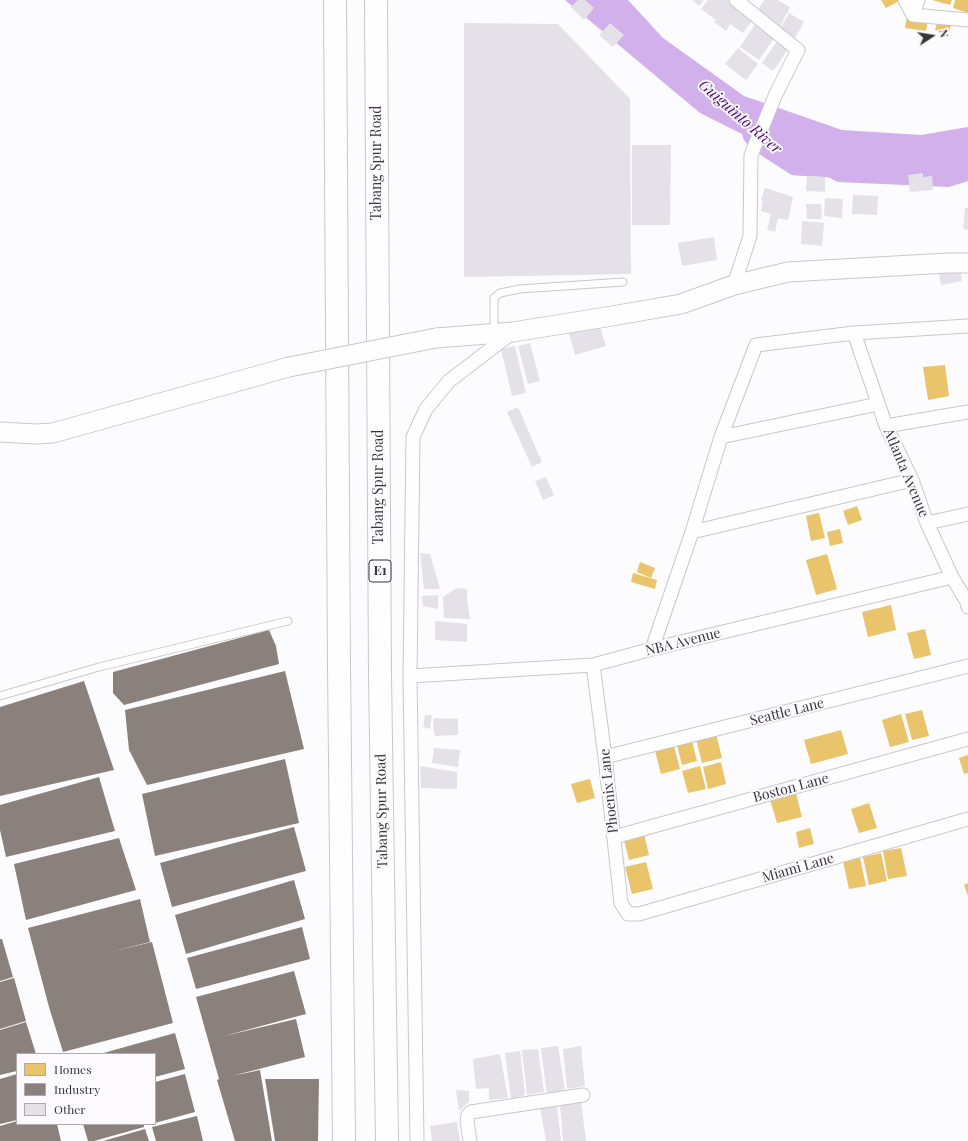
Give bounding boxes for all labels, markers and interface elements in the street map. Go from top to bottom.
north arrow [912,16,952,56]
text: N [936,28,952,39]
water label: Guiguinto River [695,76,785,158]
street label: Tabang Spur Road [369,106,385,220]
street label: Atlanta Avenue [880,426,932,520]
street label: Tabang Spur Road [371,430,387,544]
road number: E1 [369,560,391,582]
street label: NBA Avenue [644,625,722,659]
street label: Seattle Lane [748,695,826,729]
street label: Phoenix Lane [596,748,622,834]
street label: Tabang Spur Road [373,753,391,869]
street label: Boston Lane [751,770,831,806]
street label: Miami Lane [760,850,836,886]
legend [16,1053,156,1125]
text: Homes [54,1061,92,1077]
text: Industry [54,1081,100,1097]
text: Other [54,1101,86,1117]

